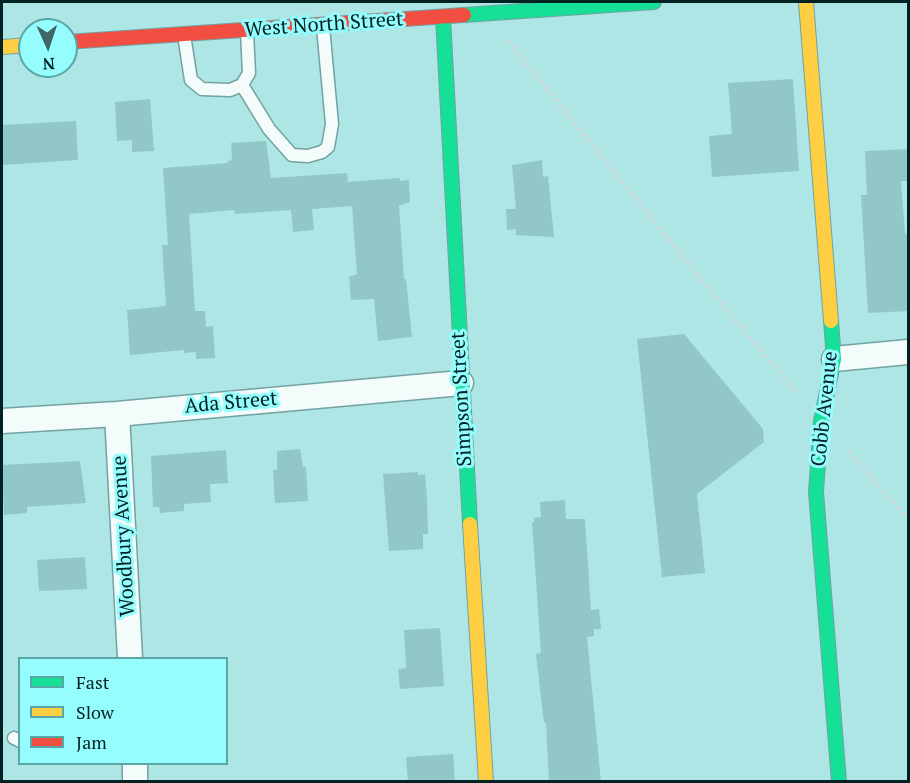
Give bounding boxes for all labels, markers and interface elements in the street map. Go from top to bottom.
street label: West North Street [244,7,404,43]
north arrow [18,18,78,78]
text: N [42,53,55,75]
street label: Simpson Street [446,331,478,467]
street label: Cobb Avenue [807,350,843,468]
street label: Ada Street [184,387,278,419]
street label: Woodbury Avenue [108,455,140,617]
legend [18,657,228,765]
text: Fast [76,670,109,694]
text: Slow [76,700,114,724]
text: Jam [76,730,107,754]

